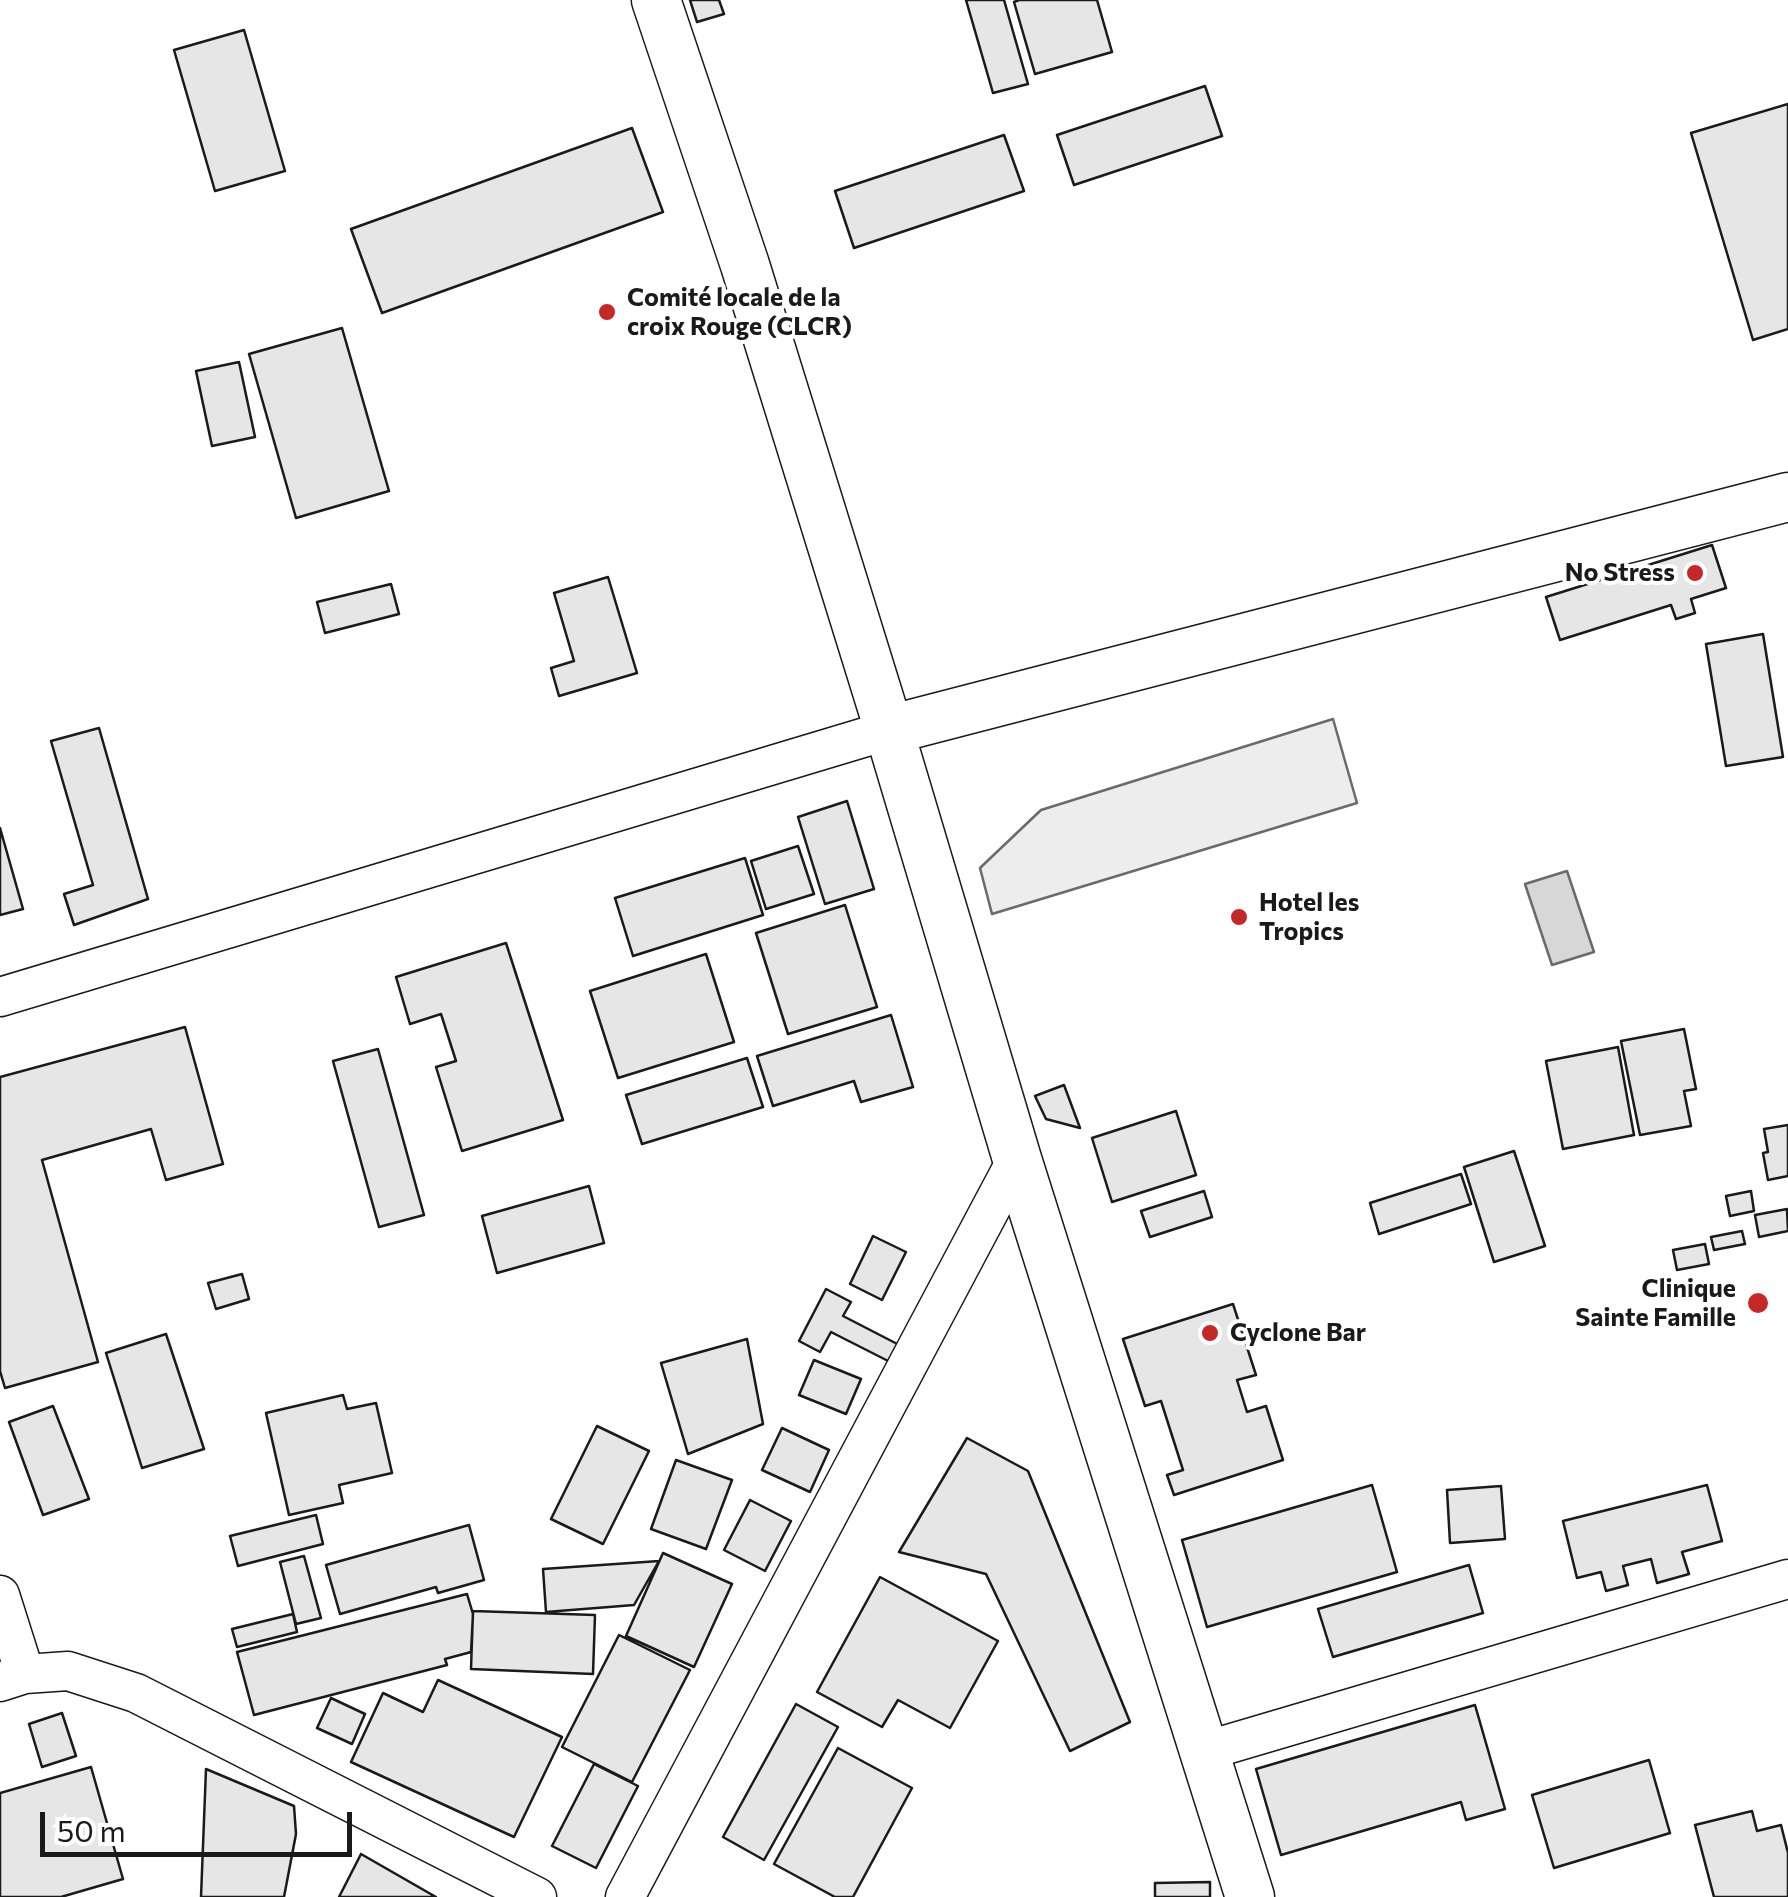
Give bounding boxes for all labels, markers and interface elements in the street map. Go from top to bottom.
place label: Comité locale de la croix Rouge (CLCR) [627,283,852,342]
marker: Comité locale de la croix Rouge (CLCR) [596,301,618,323]
place label: No Stress [1565,558,1675,588]
marker: No Stress [1684,562,1706,584]
place label: Hotel les Tropics [1259,888,1359,947]
marker: Hotel les Tropics [1228,906,1250,928]
place label: Clinique Sainte Famille [1575,1274,1736,1333]
marker: Clinique Sainte Famille [1745,1290,1771,1316]
place label: Cyclone Bar [1230,1318,1366,1348]
marker: Cyclone Bar [1199,1322,1221,1344]
scale bar [45,1792,358,1854]
text: 50 m [57,1811,126,1848]

